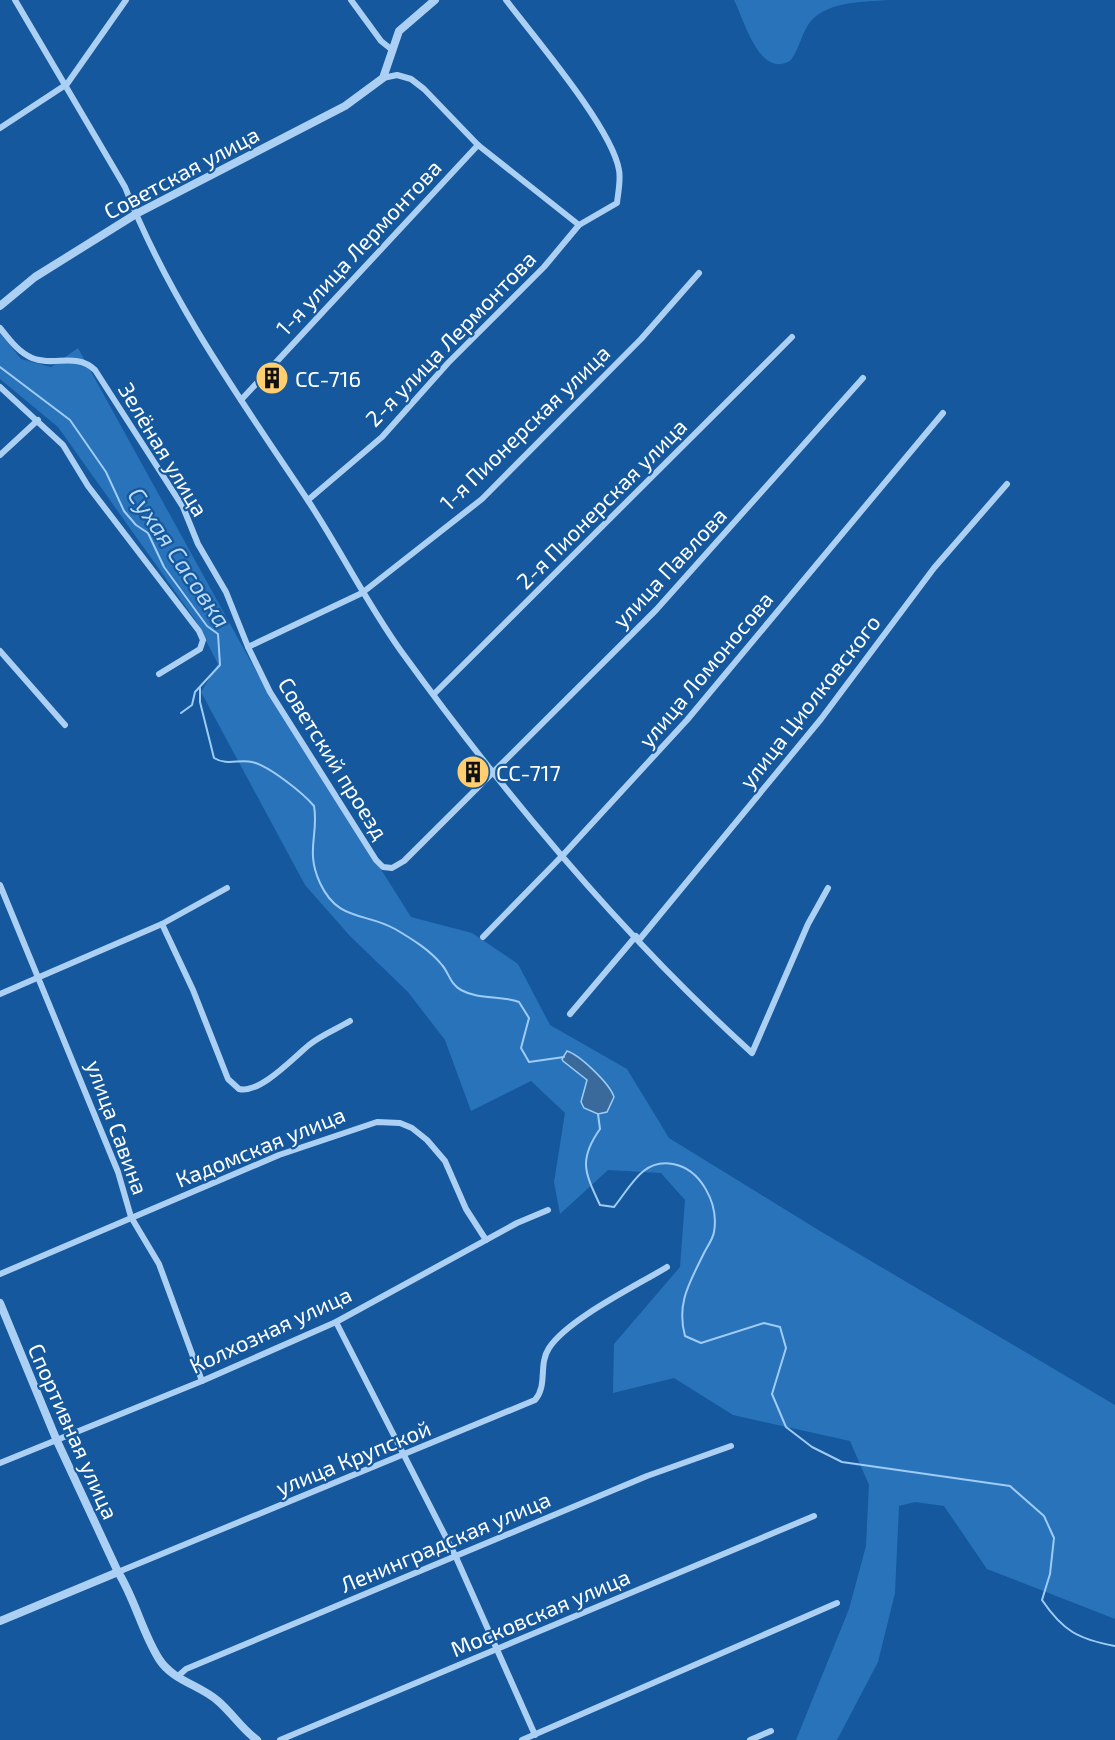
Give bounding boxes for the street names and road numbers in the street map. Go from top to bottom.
street label: Советская улица [99,120,264,225]
street label: 1-я улица Лермонтова [270,154,447,341]
street label: 2-я улица Лермонтова [359,245,541,432]
street label: 1-я Пионерская улица [434,339,615,516]
street label: Зелёная улица [113,377,214,521]
street label: 2-я Пионерская улица [511,413,692,594]
street label: улица Павлова [607,502,732,633]
street label: улица Ломоносова [632,586,778,753]
street label: улица Циолковского [733,609,886,794]
street label: Советский проезд [274,672,394,844]
street label: улица Савина [81,1056,154,1198]
street label: Кадомская улица [172,1100,349,1193]
street label: Колхозная улица [185,1280,356,1379]
street label: Спортивная улица [23,1339,124,1523]
street label: улица Крупской [272,1414,435,1501]
street label: Ленинградская улица [336,1485,554,1598]
street label: Московская улица [446,1562,634,1662]

